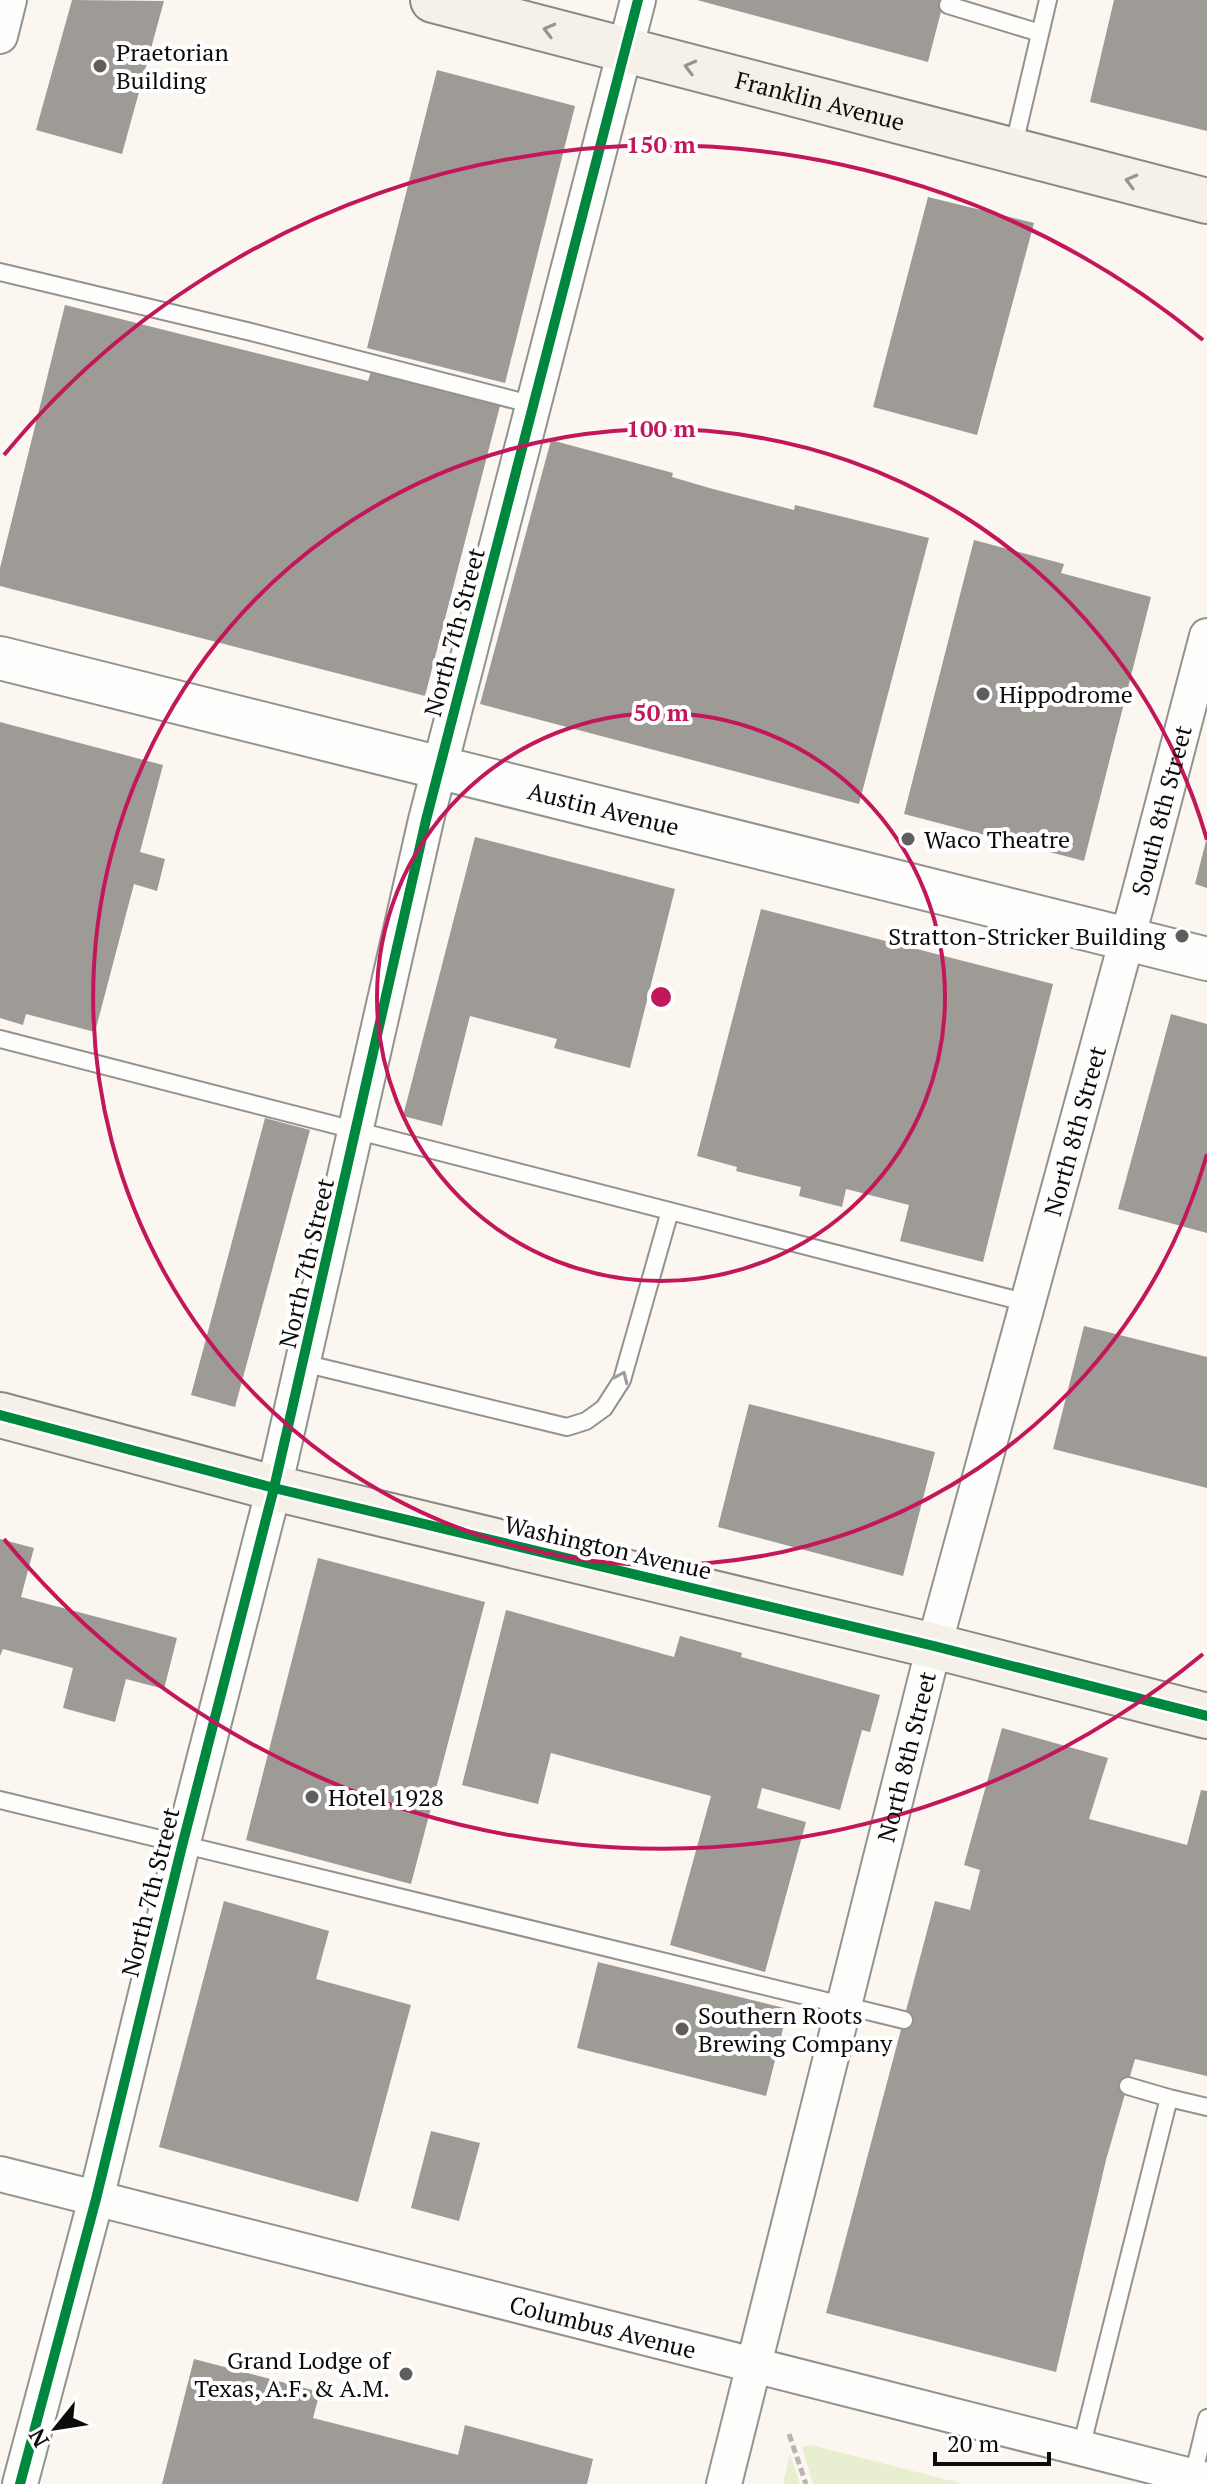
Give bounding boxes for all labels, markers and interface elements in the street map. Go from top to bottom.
one-way arrow [542,23,556,40]
place label: Praetorian Building [116,36,229,96]
marker: Praetorian Building [91,57,109,75]
one-way arrow [684,60,697,77]
street label: Franklin Avenue [732,63,908,138]
text: 150 m [626,128,696,160]
one-way arrow [1125,174,1139,191]
text: 100 m [626,412,696,444]
street label: North 7th Street [416,544,492,720]
place label: Hippodrome [999,678,1133,710]
marker: Hippodrome [974,685,992,703]
text: 50 m [633,696,689,728]
street label: South 8th Street [1124,722,1199,899]
street label: Austin Avenue [524,774,683,843]
place label: Waco Theatre [924,823,1070,855]
marker: Waco Theatre [899,830,917,848]
place label: Stratton-Stricker Building [888,920,1166,952]
marker: Stratton-Stricker Building [1173,927,1191,945]
centre of rings [647,983,675,1011]
street label: North 8th Street [1036,1042,1113,1219]
street label: North 7th Street [271,1175,341,1351]
one-way arrow [612,1371,628,1385]
street label: Washington Avenue [501,1508,715,1586]
street label: North 8th Street [870,1668,943,1845]
place label: Hotel 1928 [328,1781,444,1813]
marker: Hotel 1928 [303,1788,321,1806]
street label: North 7th Street [113,1804,187,1980]
place label: Southern Roots Brewing Company [698,1999,893,2059]
marker: Southern Roots Brewing Company [673,2020,691,2038]
street label: Columbus Avenue [506,2288,700,2366]
place label: Grand Lodge of Texas, A.F. & A.M. [194,2344,392,2404]
marker: Grand Lodge of Texas, A.F. & A.M. [397,2365,415,2383]
north arrow [16,2388,96,2468]
scale bar [935,2416,1049,2466]
text: N [21,2424,55,2453]
text: 20 m [947,2427,999,2459]

